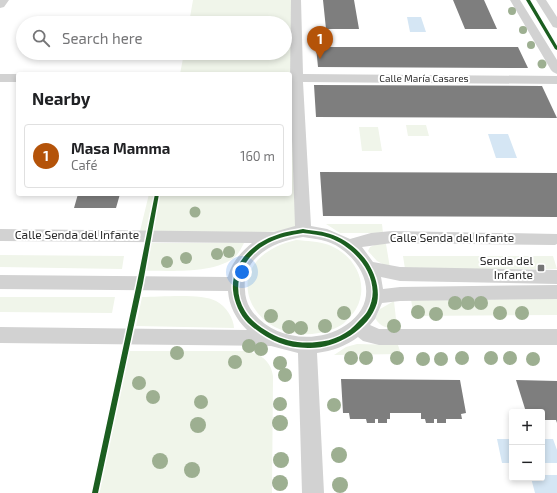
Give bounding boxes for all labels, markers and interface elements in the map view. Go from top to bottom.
search box [16,16,292,60]
pin: 1 [307,26,333,59]
icon: search [30,27,52,49]
text: Search here [62,29,143,47]
street label: Calle María Casares [379,72,469,84]
text: Nearby [32,88,90,108]
text: Masa Mamma [71,139,170,157]
text: 1 [43,148,49,164]
text: 160 m [240,148,275,164]
text: Café [71,157,97,173]
street label: Calle Senda del Infante [15,227,139,241]
street label: Calle Senda del Infante [390,230,514,244]
place label: Senda del Infante [480,253,533,281]
your location [232,262,252,282]
marker: Senda del Infante [536,263,546,273]
map controls [509,409,545,481]
button: + [509,409,545,445]
button: − [509,445,545,481]

